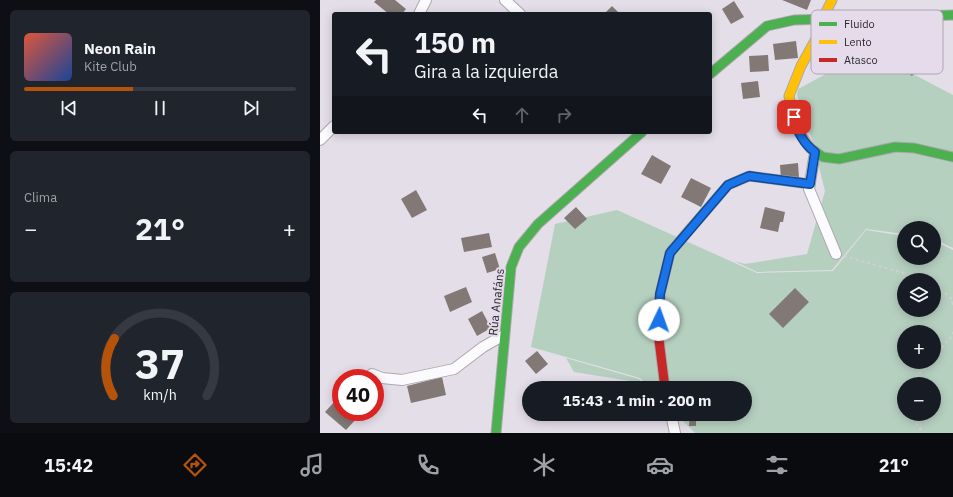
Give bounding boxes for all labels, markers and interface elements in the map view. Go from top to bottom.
legend [811,10,943,74]
text: Fluido [844,17,875,31]
text: 150 m [414,24,496,61]
icon: left [348,28,400,80]
text: Lento [844,35,872,49]
text: Neon Rain [84,39,156,58]
text: Atasco [844,53,878,67]
text: Kite Club [84,58,137,75]
text: Gira a la izquierda [414,60,558,83]
icon: previous [58,97,80,119]
icon: pause [149,97,171,119]
icon: next [240,97,262,119]
pin [777,100,811,134]
icon: left [469,104,491,126]
icon: ahead [511,104,533,126]
icon: right [553,104,575,126]
icon: arrive [783,106,805,128]
text: Clima [24,189,57,206]
text: 21° [135,209,185,248]
text: − [24,214,37,243]
text: + [283,214,296,243]
map controls [897,221,941,421]
button: search [897,221,941,265]
street label: Rúa Anafáns [485,267,507,336]
button: layers [897,273,941,317]
position arrow [638,299,680,341]
button: + [897,325,941,369]
text: 37 [135,335,185,389]
speed limit sign: 40 [332,369,384,421]
button: − [897,377,941,421]
text: km/h [143,384,177,403]
text: 15:43 · 1 min · 200 m [563,391,711,410]
icon: directions [181,451,209,479]
icon: music [298,451,326,479]
icon: phone [414,451,442,479]
icon: climate [530,451,558,479]
icon: car [646,451,674,479]
icon: filters [763,451,791,479]
text: 15:42 [44,454,93,477]
text: 21° [879,454,909,477]

